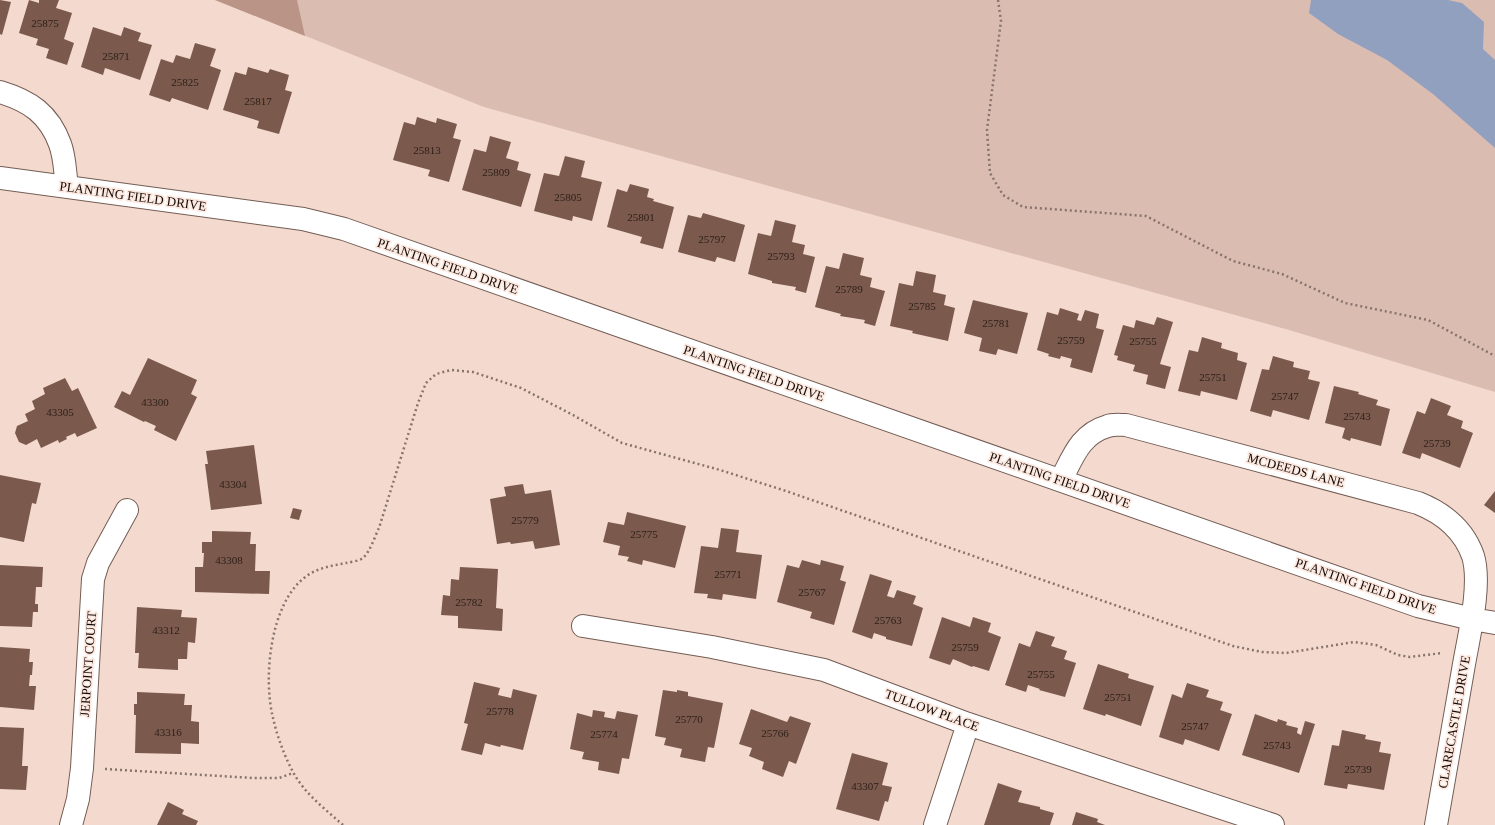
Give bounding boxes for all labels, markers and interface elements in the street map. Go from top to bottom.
house number: 25875 [31,17,59,29]
house number: 25871 [102,50,130,62]
house number: 25825 [171,76,199,88]
house number: 25817 [244,95,272,107]
house number: 25813 [413,144,441,156]
house number: 25809 [482,166,510,178]
street label: PLANTING FIELD DRIVE [59,178,207,214]
house number: 25805 [554,191,582,203]
house number: 25801 [627,211,655,223]
house number: 25797 [698,233,726,245]
street label: PLANTING FIELD DRIVE [376,235,520,297]
house number: 25793 [767,250,795,262]
house number: 25789 [835,283,863,295]
house number: 25785 [908,300,936,312]
house number: 25781 [982,317,1010,329]
house number: 25759 [1057,334,1085,346]
house number: 25755 [1129,335,1157,347]
street label: PLANTING FIELD DRIVE [682,342,826,404]
house number: 25751 [1199,371,1227,383]
house number: 25747 [1271,390,1299,402]
house number: 43300 [141,396,169,408]
house number: 43305 [46,406,74,418]
house number: 25743 [1343,410,1371,422]
house number: 25739 [1423,437,1451,449]
street label: PLANTING FIELD DRIVE [988,449,1132,511]
street label: MCDEEDS LANE [1246,450,1346,490]
house number: 43304 [219,478,247,490]
house number: 25779 [511,514,539,526]
house number: 25775 [630,528,658,540]
house number: 43308 [215,554,243,566]
street label: PLANTING FIELD DRIVE [1294,555,1438,617]
house number: 25771 [714,568,742,580]
house number: 25767 [798,586,826,598]
house number: 25782 [455,596,483,608]
street label: JERPOINT COURT [77,610,99,718]
house number: 25763 [874,614,902,626]
house number: 43312 [152,624,180,636]
house number: 25759 [951,641,979,653]
street label: CLARECASTLE DRIVE [1435,654,1473,790]
house number: 25755 [1027,668,1055,680]
street label: TULLOW PLACE [883,686,981,734]
house number: 25751 [1104,691,1132,703]
house number: 25778 [486,705,514,717]
house number: 25770 [675,713,703,725]
house number: 25747 [1181,720,1209,732]
house number: 43316 [154,726,182,738]
house number: 25766 [761,727,789,739]
house number: 25774 [590,728,618,740]
house number: 25743 [1263,739,1291,751]
house number: 25739 [1344,763,1372,775]
house number: 43307 [851,780,879,792]

